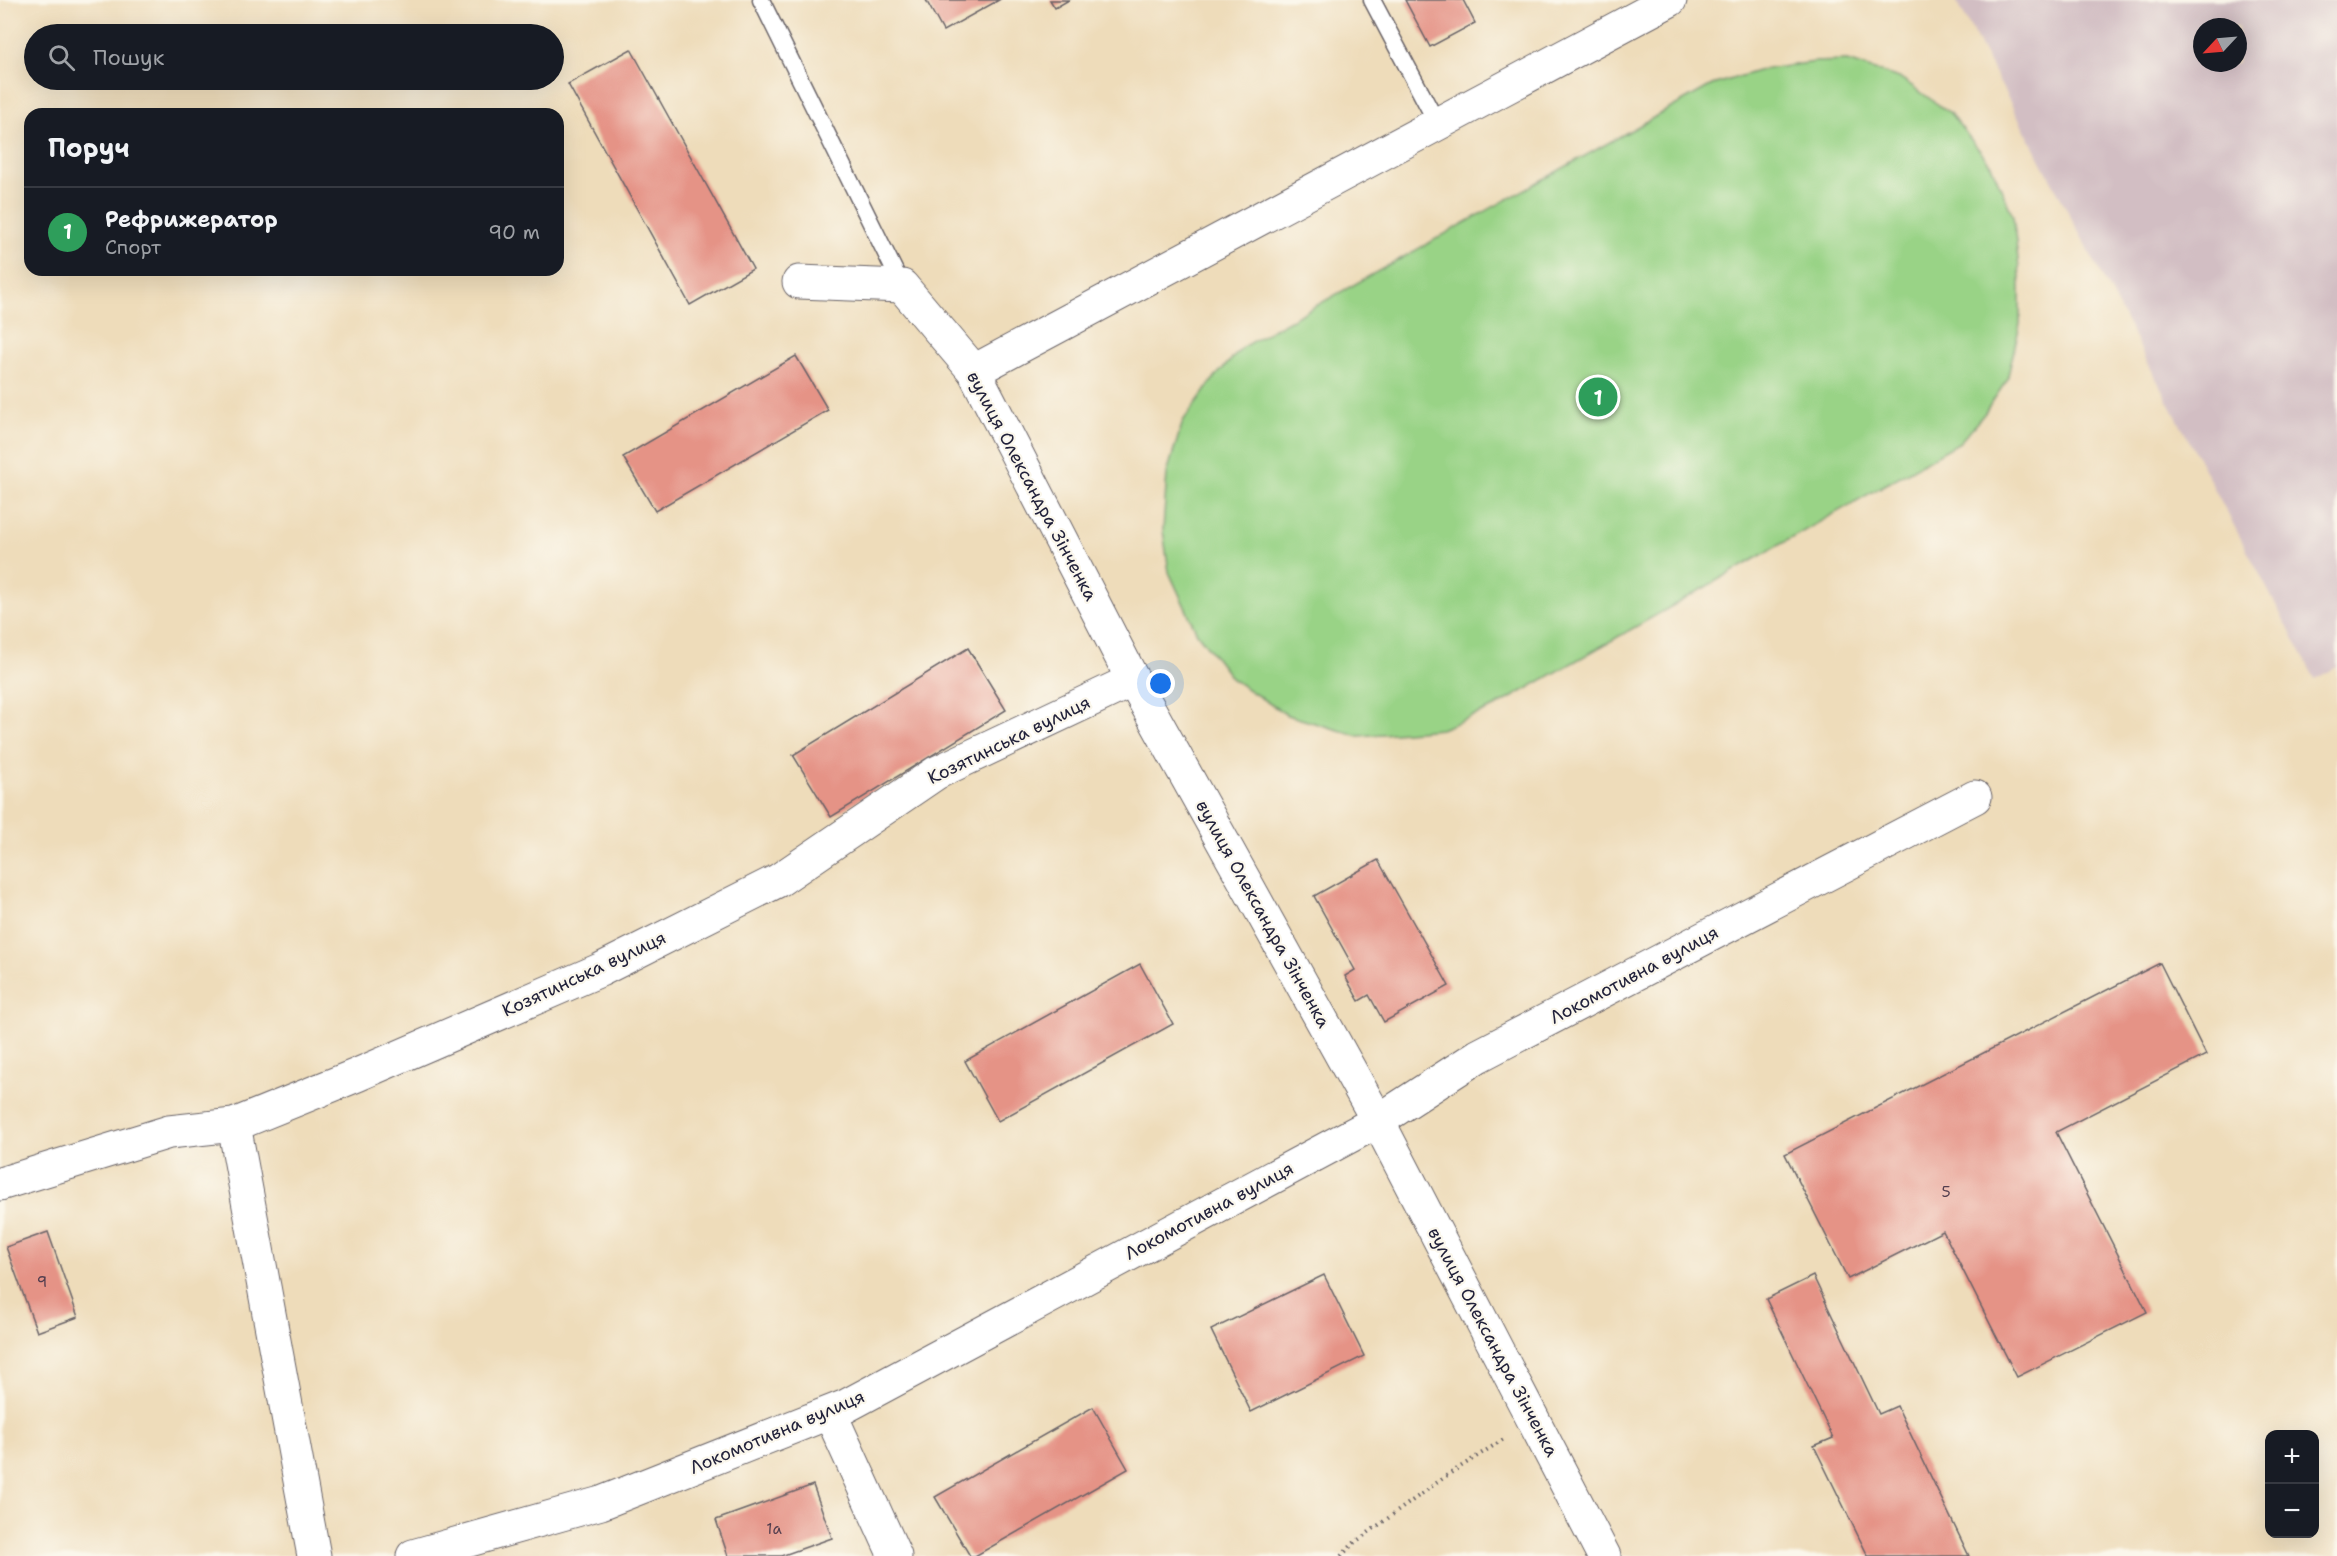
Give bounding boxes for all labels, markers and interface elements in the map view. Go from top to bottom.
north arrow [2193,18,2247,72]
search box [24,24,564,90]
icon: search [45,41,78,74]
text: Пошук [93,43,164,72]
text: Поруч [48,130,130,165]
text: Рефрижератор [105,205,278,234]
text: 1 [63,219,72,245]
text: 90 m [488,219,540,245]
text: Спорт [105,234,161,260]
street label: вулиця Олександра Зінченка [961,367,1103,605]
pin: 1 [1578,374,1618,420]
your location [1146,669,1175,698]
street label: Козятинська вулиця [924,690,1094,790]
street label: вулиця Олександра Зінченка [1190,796,1336,1032]
street label: Локомотивна вулиця [1545,920,1723,1030]
street label: Козятинська вулиця [498,925,670,1023]
street label: Локомотивна вулиця [1120,1156,1298,1266]
house number: 5 [1941,1182,1951,1202]
street label: вулиця Олександра Зінченка [1422,1223,1564,1461]
house number: 9 [37,1272,47,1292]
street label: Локомотивна вулиця [686,1384,868,1480]
map controls [2265,1430,2319,1538]
button: + [2265,1430,2319,1484]
button: − [2265,1484,2319,1538]
house number: 1а [766,1519,782,1539]

